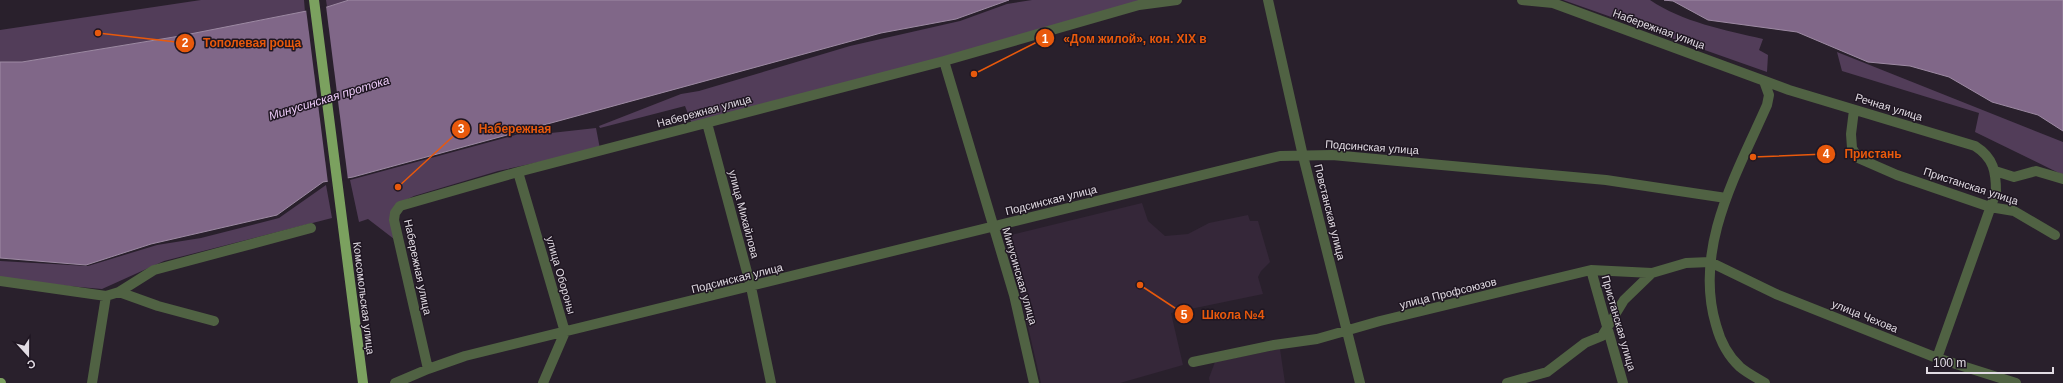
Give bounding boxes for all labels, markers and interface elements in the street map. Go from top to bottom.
street label: Набережная улица [1611,7,1708,52]
callout: «Дом жилой», кон. ХIХ в [1035,26,1215,50]
callout: Тополевая роща [175,31,309,55]
text: 1 [1042,32,1049,46]
text: «Дом жилой», кон. ХIХ в [1063,32,1207,46]
text: 2 [182,36,189,50]
text: Тополевая роща [203,36,301,50]
water label: Минусинская протока [267,73,391,123]
street label: Речная улица [1854,91,1925,123]
street label: Набережная улица [655,92,753,129]
callout: Набережная [451,117,560,141]
text: 3 [458,122,465,136]
text: Набережная [479,122,551,136]
street label: Подсинская улица [1325,138,1420,156]
callout: Пристань [1816,142,1910,166]
text: 4 [1823,147,1830,161]
text: Пристань [1844,147,1902,161]
street label: Повстанская улица [1312,163,1348,262]
street label: Пристанская улица [1922,165,2021,207]
street label: улица Михайлова [726,169,762,260]
street label: Подсинская улица [1004,183,1099,217]
street label: Набережная улица [402,218,434,317]
street label: Минусинская улица [1000,226,1040,327]
street label: улица Обороны [544,235,578,315]
street label: Комсомольская улица [351,241,377,356]
street label: Подсинская улица [690,261,785,295]
street label: Пристанская улица [1600,274,1639,373]
street label: улица Профсоюзов [1398,275,1498,311]
street label: улица Чехова [1830,297,1900,335]
callout: Школа №4 [1174,302,1273,326]
text: 5 [1181,308,1188,322]
text: Школа №4 [1202,308,1265,322]
north arrow [8,335,48,375]
scale bar [1927,349,2053,375]
text: 100 m [1933,356,1966,370]
text: С [26,357,37,371]

